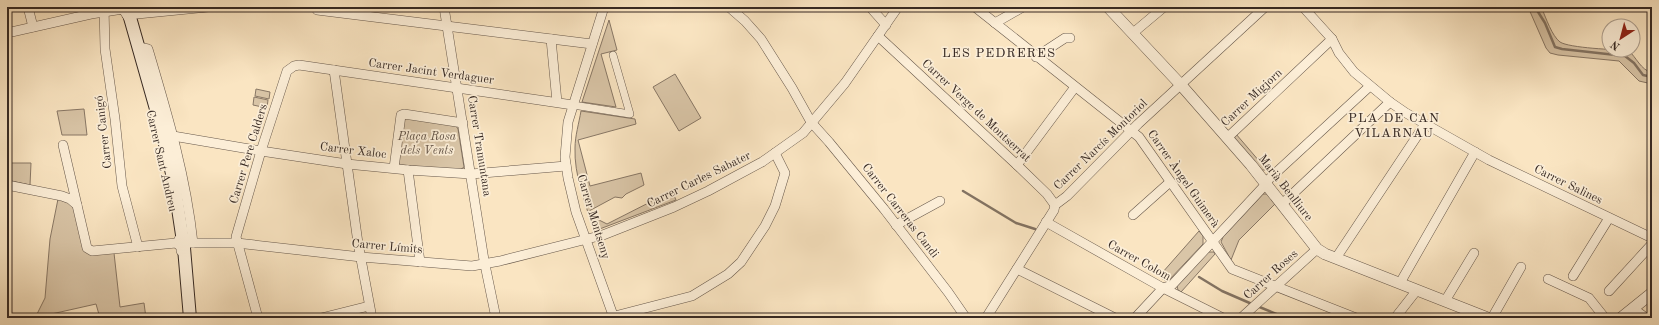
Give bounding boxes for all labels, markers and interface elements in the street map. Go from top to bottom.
north arrow [1601,18,1641,58]
text: N [1609,38,1623,52]
district label: LES PEDRERES [942,47,1056,60]
street label: Carrer Jacint Verdaguer [367,57,495,87]
street label: Carrer Verge de Montserrat [919,57,1033,165]
street label: Carrer Migjorn [1219,66,1285,129]
street label: Carrer Canigó [94,95,114,169]
street label: Carrer Tramuntana [465,95,493,197]
street label: Carrer Narcís Montoriol [1052,97,1150,193]
street label: Carrer Pere Calders [228,103,270,205]
street label: Carrer Sant Andreu [143,109,179,213]
district label: PLA DE CAN VILARNAU [1348,112,1440,140]
street label: Carrer Àngel Guimerà [1145,126,1224,230]
park label: Plaça Rosa dels Vents [397,131,457,157]
street label: Carrer Xaloc [319,141,387,161]
street label: Carrer Carles Sabater [645,150,753,210]
street label: Marià Benlliure [1256,153,1315,224]
street label: Carrer Carreras Candi [859,161,941,261]
street label: Carrer Salines [1532,163,1604,207]
street label: Carrer Montseny [574,173,612,261]
street label: Carrer Límits [351,238,423,256]
street label: Carrer Colom [1105,239,1173,284]
street label: Carrer Roses [1242,248,1300,302]

